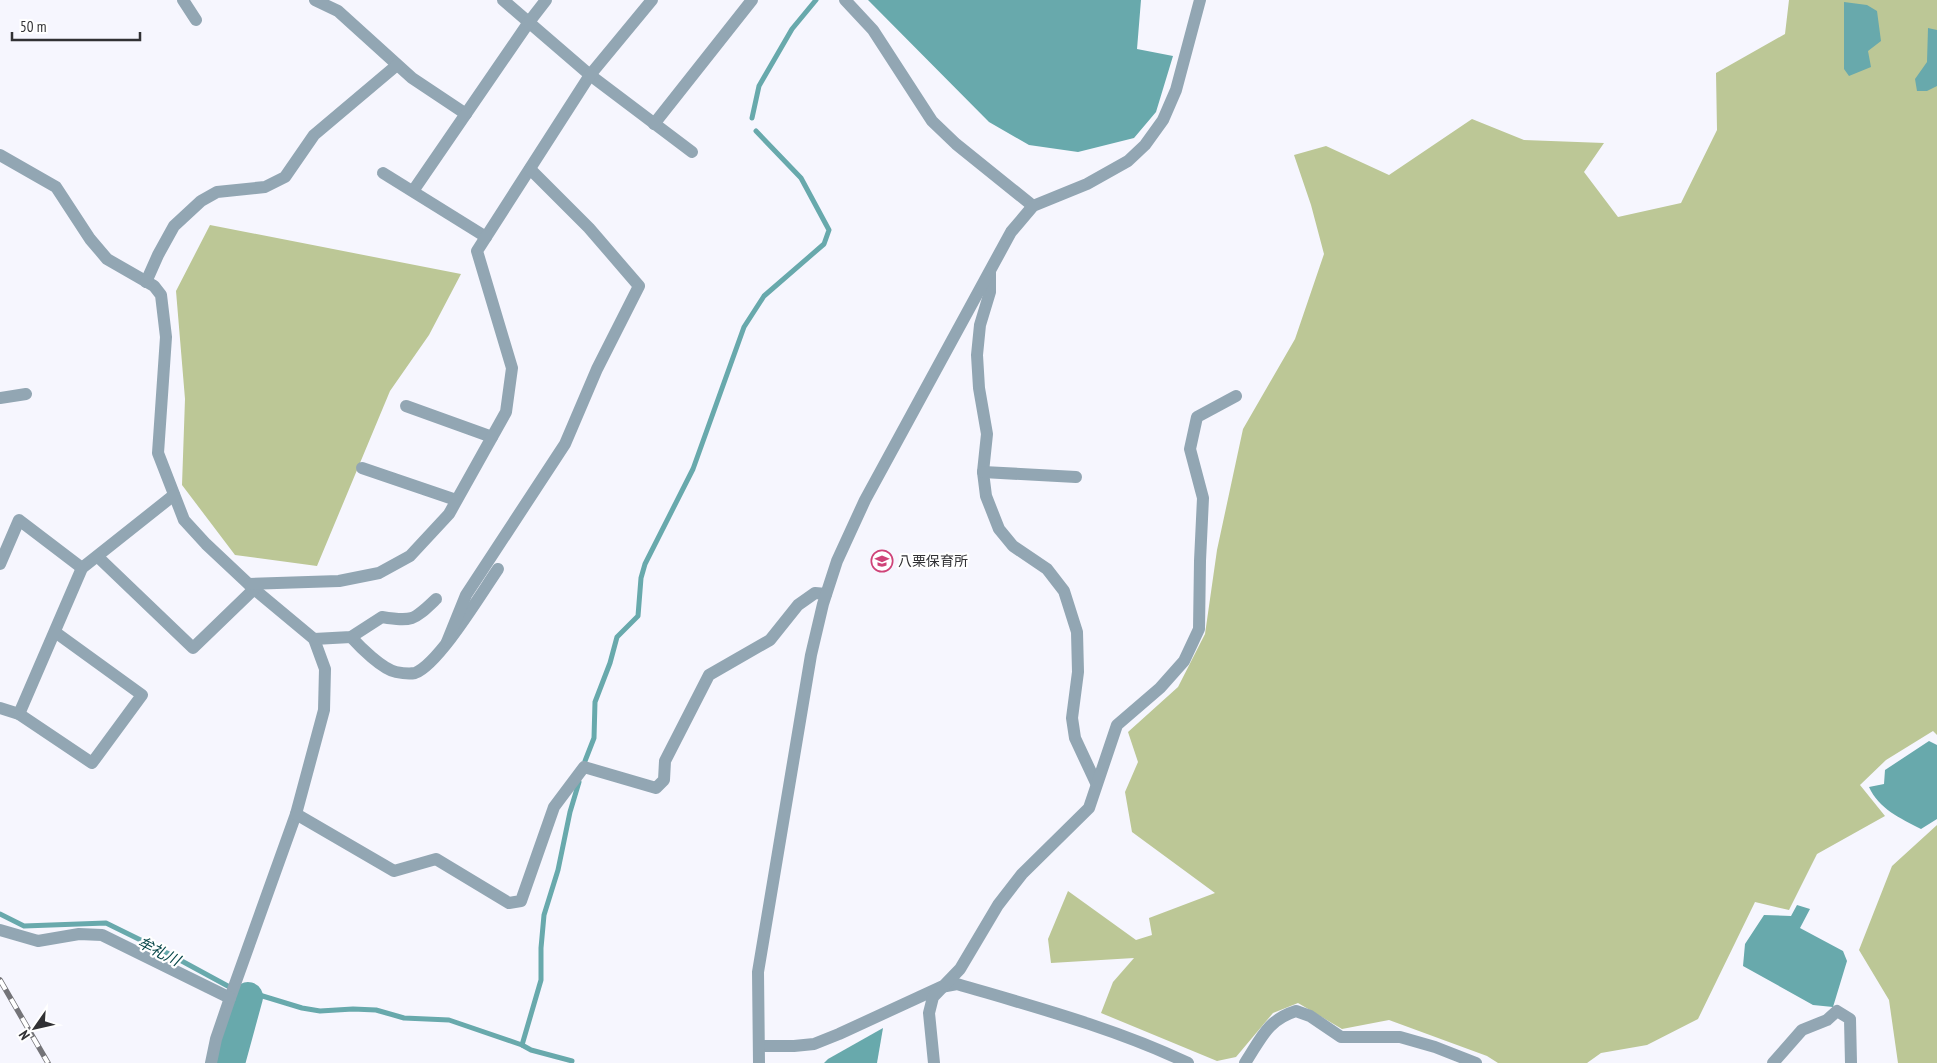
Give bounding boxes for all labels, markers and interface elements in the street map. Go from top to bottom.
scale bar [12,10,140,42]
text: 50 m [20,17,46,36]
school or university icon: 八栗保育所 [870,549,894,573]
place label: 八栗保育所 [898,552,968,570]
water label: 牟礼川 [135,932,185,971]
north arrow [10,1003,60,1053]
text: N [15,1027,34,1043]

